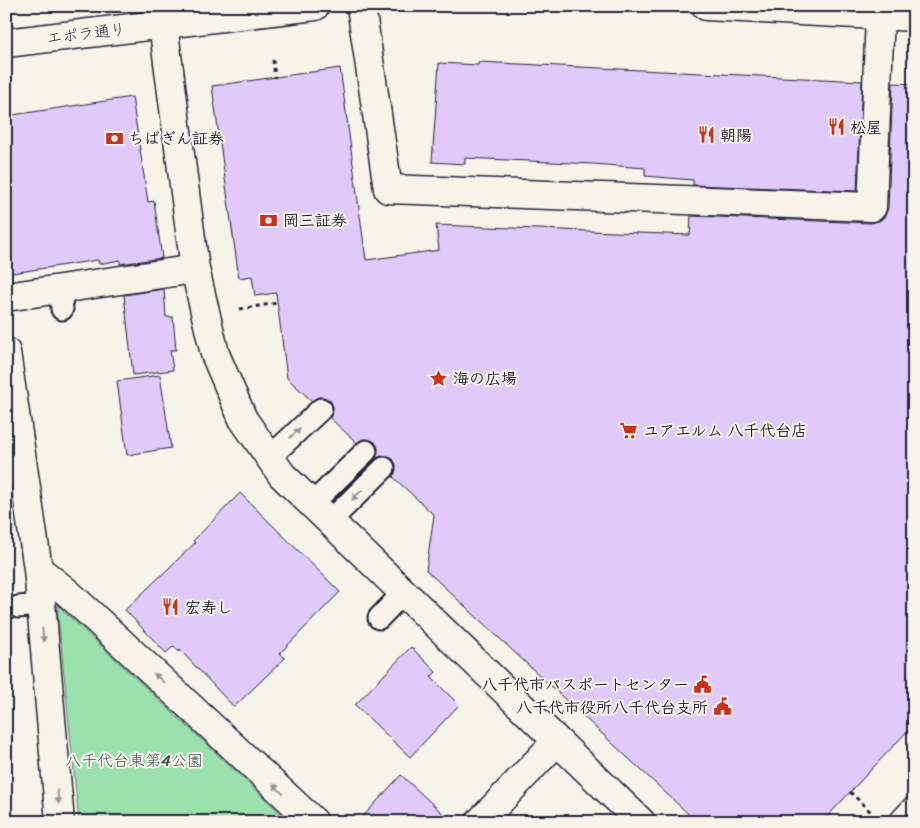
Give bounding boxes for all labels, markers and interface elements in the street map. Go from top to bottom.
street label: エポラ通り [45,14,128,53]
place label: 松屋 [850,113,882,142]
restaurant icon: 松屋 [826,117,846,137]
place label: 朝陽 [720,121,752,150]
place label: ちばぎん証券 [128,124,224,153]
restaurant icon: 朝陽 [696,125,716,145]
bank icon: ちばぎん証券 [104,128,124,148]
place label: 岡三証券 [283,206,347,235]
bank icon: 岡三証券 [259,210,279,230]
place label: 海の広場 [453,364,517,393]
place icon: 海の広場 [429,368,449,388]
place label: ユアエルム 八千代台店 [643,416,807,445]
supermarket icon: ユアエルム 八千代台店 [619,420,639,440]
one-way arrow [289,427,301,439]
one-way arrow [351,488,363,500]
place label: 宏寿し [185,593,233,622]
restaurant icon: 宏寿し [161,597,181,617]
one-way arrow [40,628,48,644]
place label: 八千代市パスポートセンター [481,670,689,699]
one-way arrow [154,672,166,684]
public building icon: 八千代市パスポートセンター [693,674,713,694]
place label: 八千代市役所八千代台支所 [516,693,708,722]
public building icon: 八千代市役所八千代台支所 [712,697,732,717]
park label: 八千代台東第4公園 [65,746,203,775]
one-way arrow [273,783,285,795]
one-way arrow [54,790,62,806]

